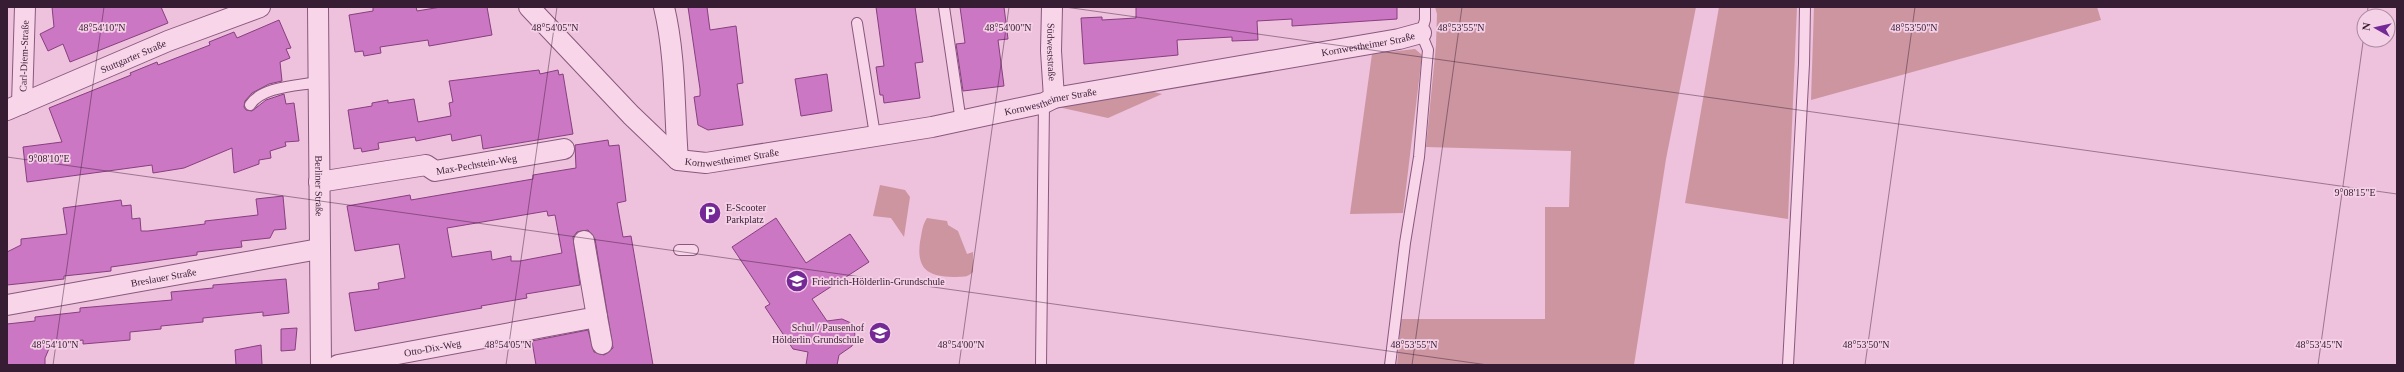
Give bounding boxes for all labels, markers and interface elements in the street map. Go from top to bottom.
north arrow [2356,8,2396,48]
street label: Carl-Diem-Straße [17,19,30,92]
text: 48°54'10"N [78,22,126,33]
text: 48°54'05"N [531,22,579,33]
text: 48°54'00"N [984,22,1032,33]
text: 48°53'55"N [1437,22,1485,33]
text: 48°53'50"N [1890,22,1938,33]
text: N [2360,22,2373,31]
street label: Südweststraße [1045,23,1058,82]
street label: Kornwestheimer Straße [1320,29,1416,58]
street label: Stuttgarter Straße [98,37,168,75]
street label: Kornwestheimer Straße [1003,85,1098,117]
street label: Kornwestheimer Straße [684,146,780,169]
street label: Max-Pechstein-Weg [435,152,517,176]
text: 9°08'10"E [29,153,70,164]
street label: Berliner Straße [314,155,325,217]
text: 9°08'15"E [2335,187,2376,198]
parking icon: E-Scooter Parkplatz [697,200,723,226]
place label: E-Scooter Parkplatz [726,202,767,225]
street label: Breslauer Straße [130,266,198,288]
school or university icon: Friedrich-Hölderlin-Grundschule [784,268,810,294]
place label: Friedrich-Hölderlin-Grundschule [812,276,945,287]
school or university icon: Schul / Pausenhof Hölderlin Grundschule [867,320,893,346]
place label: Schul / Pausenhof Hölderlin Grundschule [772,322,865,345]
street label: Otto-Dix-Weg [403,337,462,358]
text: 48°54'10"N [31,339,79,350]
text: 48°54'05"N [484,339,532,350]
text: 48°54'00"N [937,339,985,350]
text: 48°53'55"N [1390,339,1438,350]
text: 48°53'50"N [1842,339,1890,350]
text: 48°53'45"N [2295,339,2343,350]

